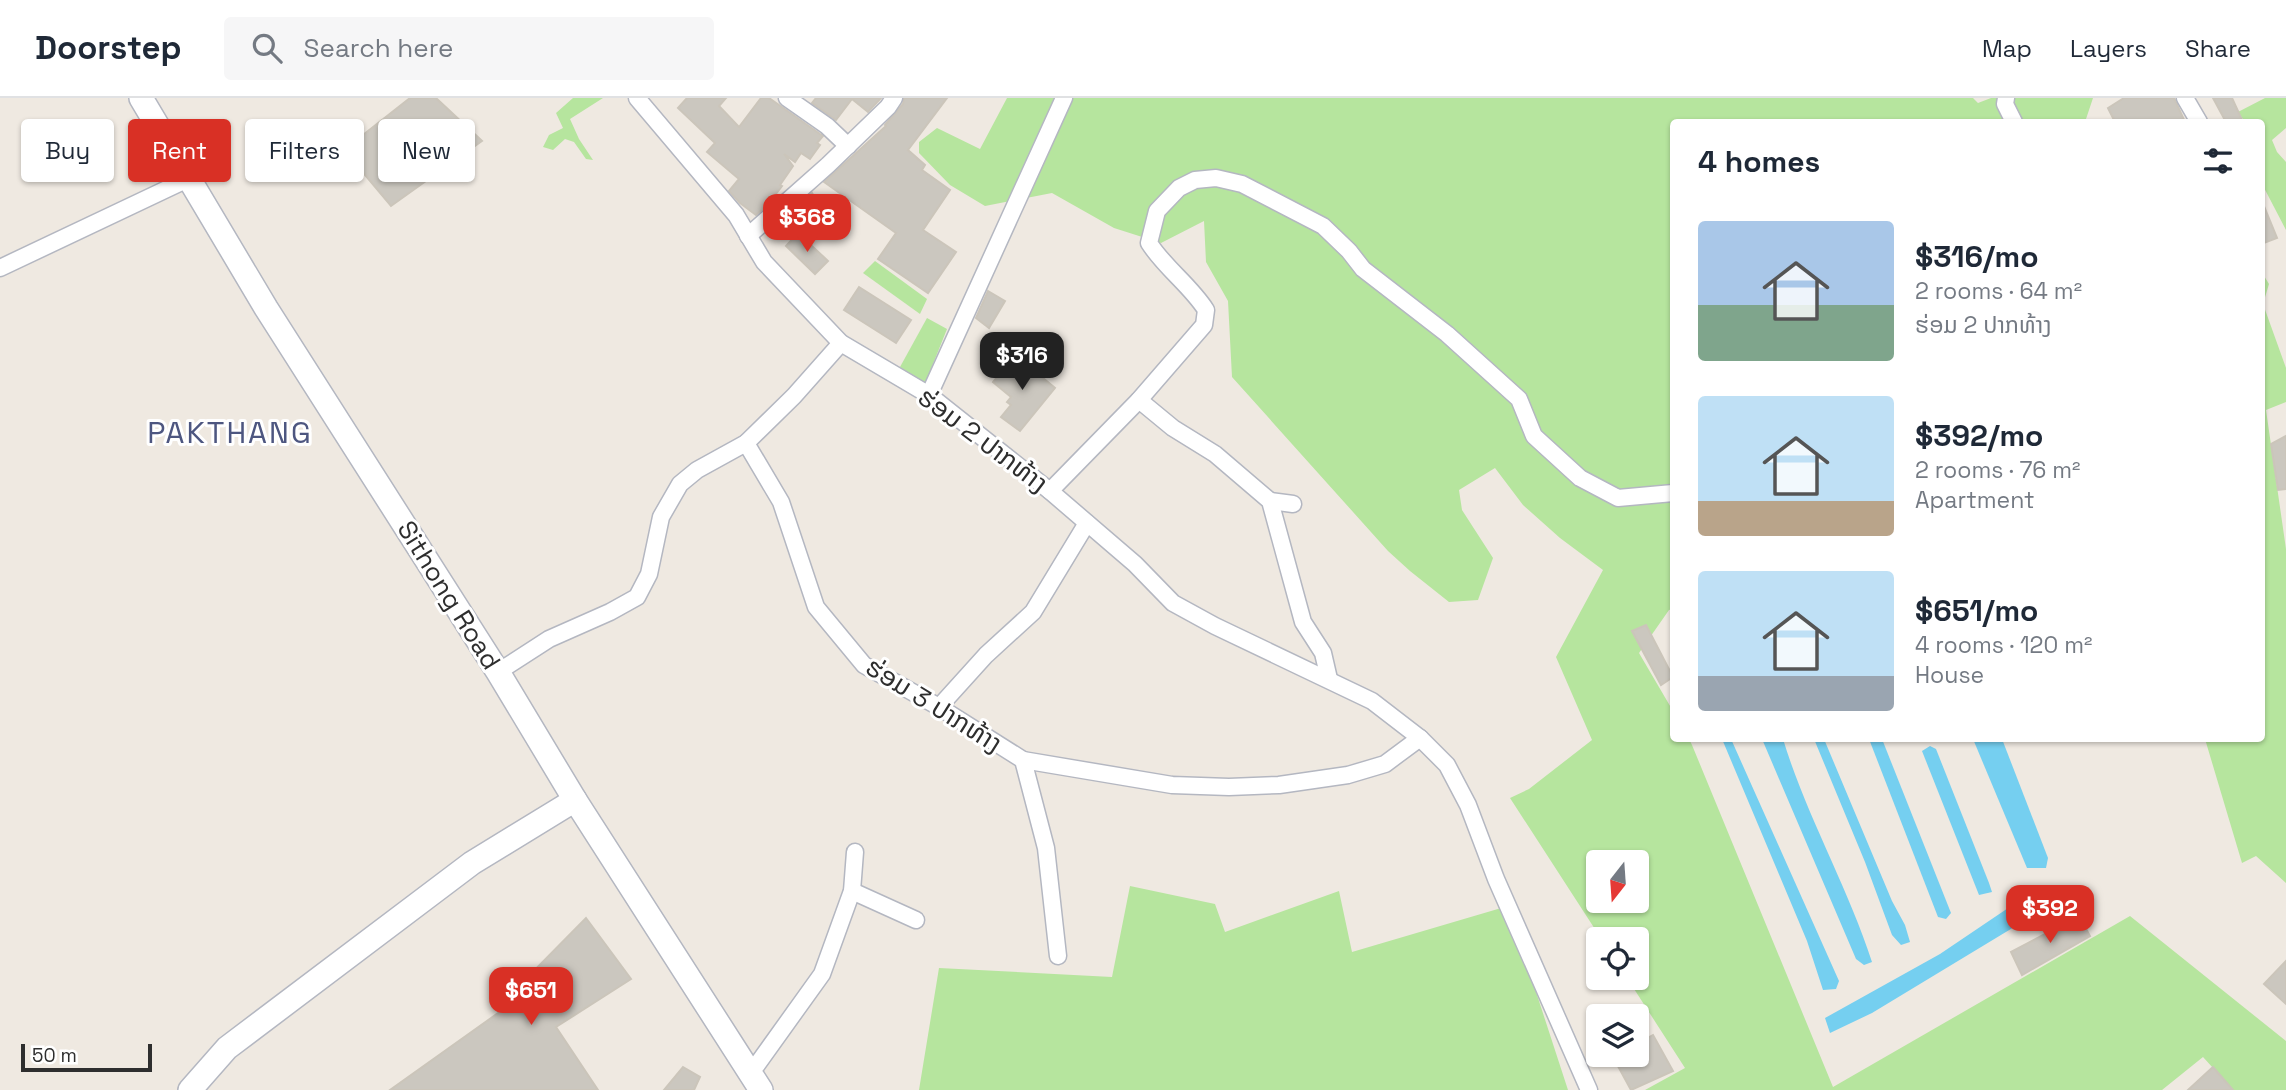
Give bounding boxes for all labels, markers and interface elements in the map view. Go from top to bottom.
search box [224,17,714,80]
text: Doorstep [35,27,182,69]
icon: search [248,29,286,67]
text: Search here [304,31,453,65]
text: Map [1982,33,2032,64]
text: Layers [2070,33,2147,64]
text: Share [2185,33,2251,64]
chip: Buy [21,119,114,182]
chip: Rent [128,119,231,182]
chip: Filters [245,119,364,182]
chip: New [378,119,475,182]
text: 4 homes [1698,142,1820,181]
icon: filters [2199,142,2237,180]
pin: $368 [766,194,848,254]
text: $368 [779,202,835,232]
text: $316/mo [1915,237,2039,276]
icon: home [1754,249,1838,333]
text: 2 rooms · 64 m² [1915,276,2082,306]
text: ຮ່ອມ 2 ປາກທ້າງ [1915,310,2052,340]
pin: $316 [981,332,1063,392]
text: $316 [996,340,1048,370]
street label: ຮ່ອມ 2 ປາກທ້າງ [911,380,1055,500]
district label: PAKTHANG [147,413,313,452]
text: $392/mo [1915,416,2043,455]
icon: home [1754,424,1838,508]
text: 2 rooms · 76 m² [1915,455,2080,485]
text: Apartment [1915,485,2035,515]
street label: Sithong Road [390,514,508,676]
text: $651/mo [1915,591,2038,630]
icon: home [1754,599,1838,683]
text: 4 rooms · 120 m² [1915,630,2092,660]
street label: ຮ່ອມ 3 ປາກທ້າງ [859,650,1009,760]
text: House [1915,660,1984,690]
north arrow [1586,850,1648,914]
map controls [1586,850,1649,1067]
pin: $392 [2009,886,2091,945]
text: $392 [2022,893,2078,923]
button: locate [1586,927,1649,990]
pin: $651 [490,968,572,1027]
text: $651 [505,975,557,1005]
button: layers [1586,1004,1649,1067]
scale bar [21,1041,152,1073]
text: 50 m [32,1043,77,1068]

